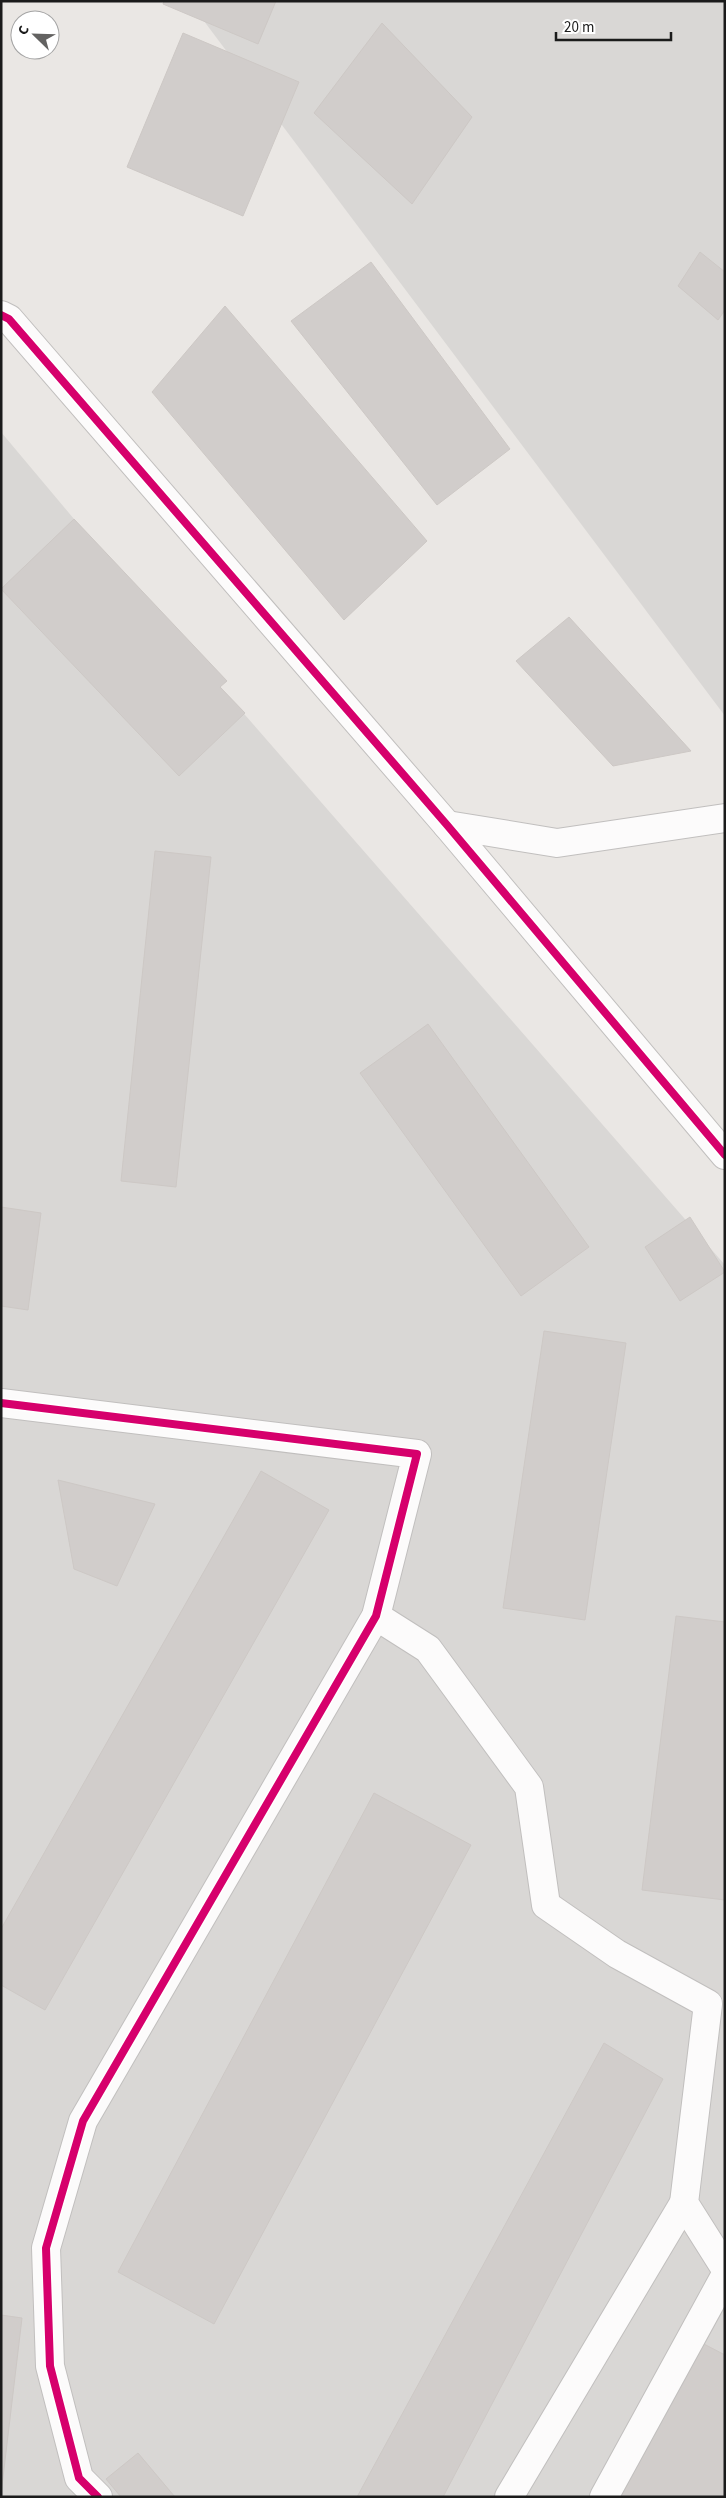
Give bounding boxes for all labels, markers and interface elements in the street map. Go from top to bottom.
north arrow [10,10,60,60]
scale bar [556,10,671,42]
text: 20 m [564,17,594,38]
text: С [13,23,35,38]

